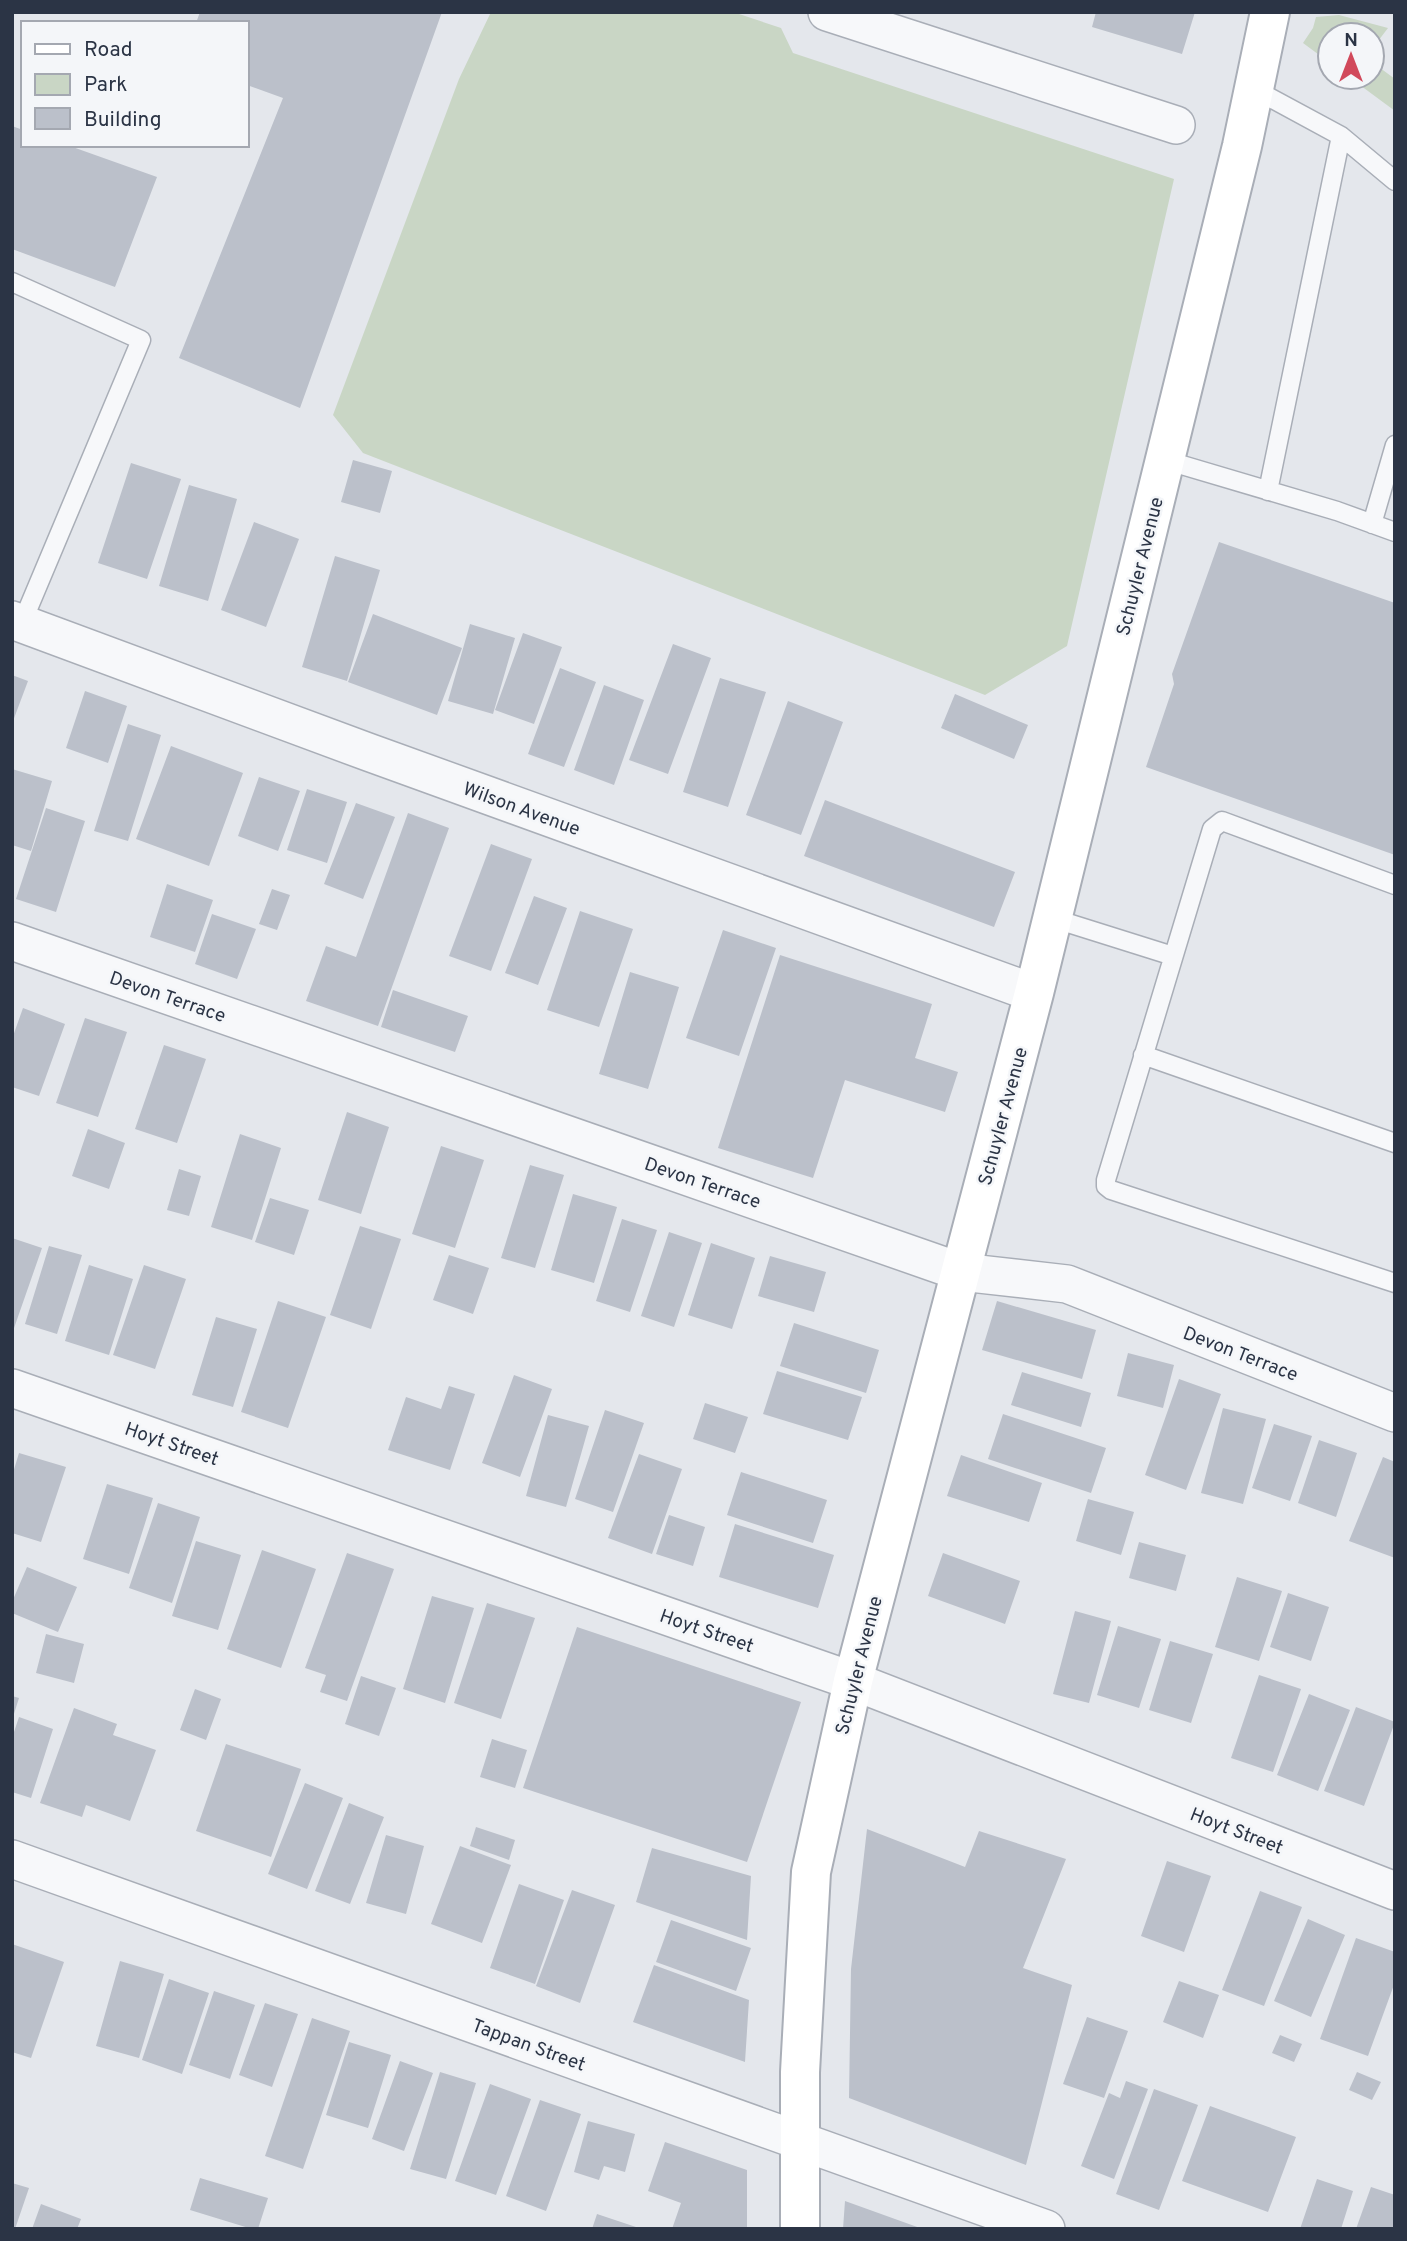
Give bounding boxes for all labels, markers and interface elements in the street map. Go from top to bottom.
legend [21,21,248,147]
north arrow [1316,21,1386,91]
text: N [1344,29,1358,53]
text: Road [84,37,133,64]
text: Park [84,72,127,99]
text: Building [84,107,162,134]
street label: Schuyler Avenue [1112,495,1170,638]
street label: Wilson Avenue [459,778,583,842]
street label: Devon Terrace [106,967,229,1029]
street label: Schuyler Avenue [974,1045,1034,1188]
street label: Devon Terrace [641,1153,764,1215]
street label: Devon Terrace [1179,1322,1301,1388]
street label: Hoyt Street [121,1418,222,1472]
street label: Schuyler Avenue [831,1594,889,1737]
street label: Hoyt Street [656,1605,757,1659]
street label: Hoyt Street [1186,1803,1286,1861]
street label: Tappan Street [468,2014,589,2078]

